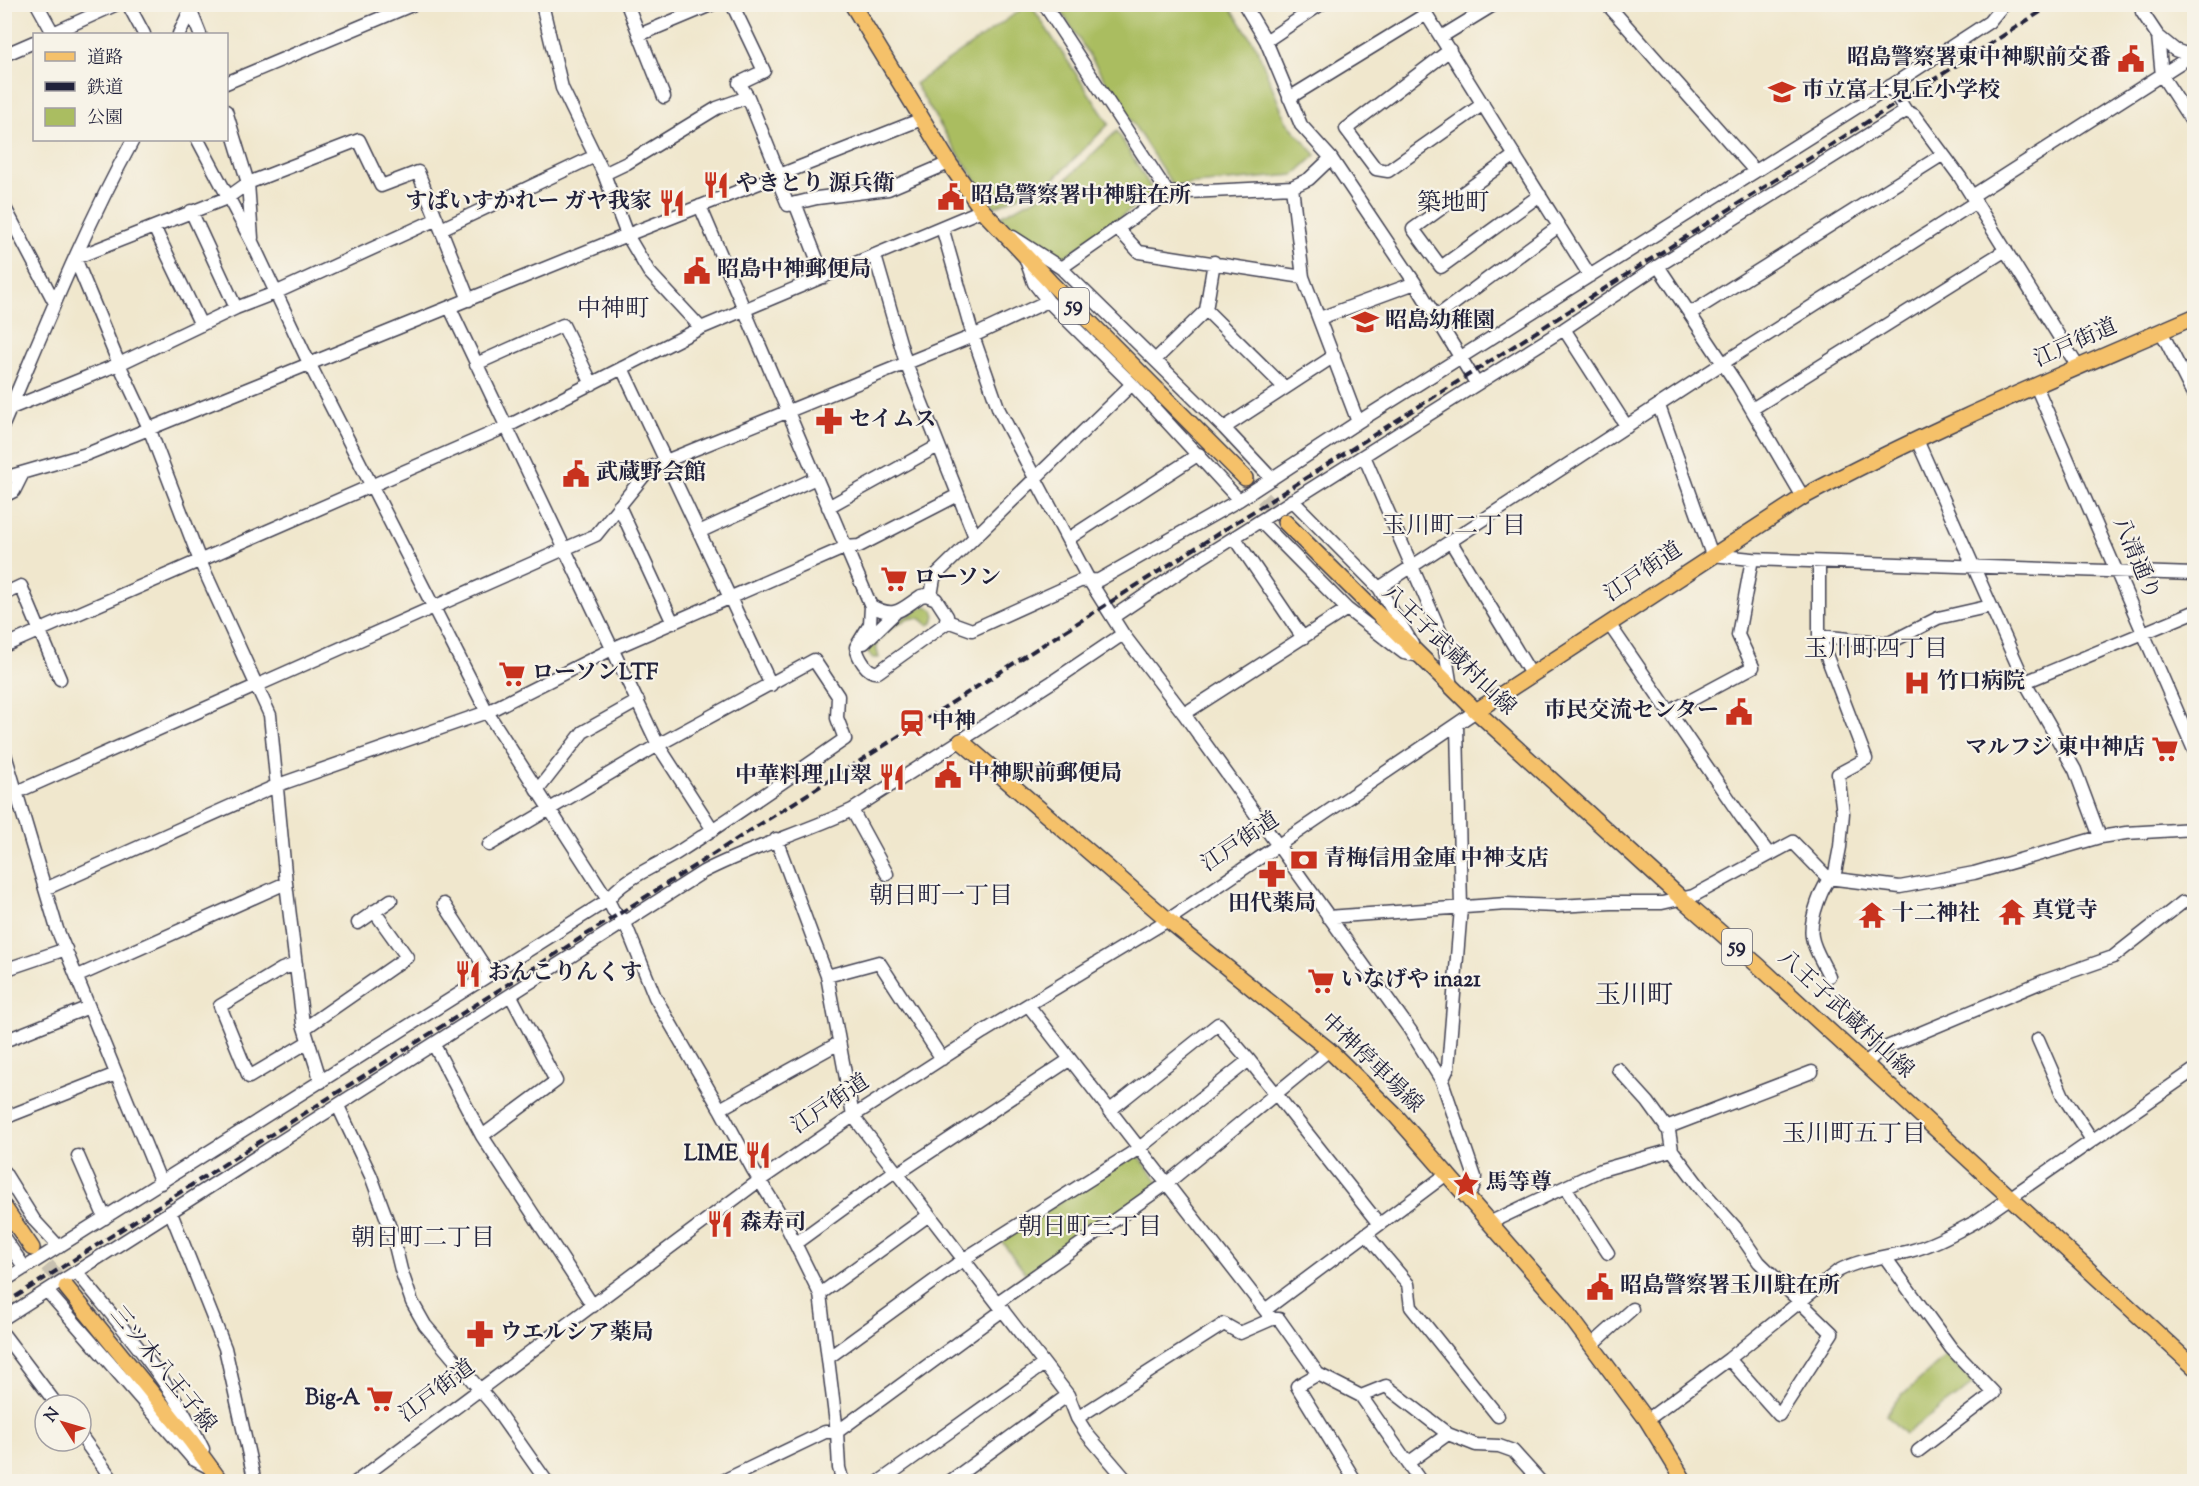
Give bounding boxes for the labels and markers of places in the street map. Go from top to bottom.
place label: 昭島警察署東中神駅前交番 [1847,43,2111,75]
public building icon: 昭島警察署東中神駅前交番 [2116,44,2146,74]
place label: 市立富士見丘小学校 [1802,76,2000,108]
school or university icon: 市立富士見丘小学校 [1767,77,1797,107]
place label: やきとり 源兵衛 [736,169,895,201]
restaurant icon: やきとり 源兵衛 [701,170,731,200]
place label: 昭島警察署中神駐在所 [971,181,1191,213]
public building icon: 昭島警察署中神駐在所 [936,182,966,212]
place label: すぱいすかれー ガヤ我家 [405,187,652,219]
restaurant icon: すぱいすかれー ガヤ我家 [657,188,687,218]
place label: 昭島中神郵便局 [717,255,871,287]
public building icon: 昭島中神郵便局 [682,256,712,286]
place label: 昭島幼稚園 [1385,306,1495,338]
school or university icon: 昭島幼稚園 [1350,307,1380,337]
place label: セイムス [849,405,936,437]
pharmacy icon: セイムス [814,406,844,436]
place label: 武蔵野会館 [596,458,706,490]
public building icon: 武蔵野会館 [561,459,591,489]
place label: ローソン [914,563,1001,595]
supermarket icon: ローソン [879,564,909,594]
place label: ローソンLTF [532,658,659,690]
supermarket icon: ローソンLTF [497,659,527,689]
place label: 竹口病院 [1937,667,2025,699]
hospital icon: 竹口病院 [1902,668,1932,698]
place label: 市民交流センター [1544,696,1719,728]
public building icon: 市民交流センター [1724,697,1754,727]
place label: 中神 [932,707,976,739]
station icon: 中神 [897,708,927,738]
place label: マルフジ 東中神店 [1965,733,2145,765]
supermarket icon: マルフジ 東中神店 [2150,734,2180,764]
place label: 中神駅前郵便局 [968,759,1122,791]
public building icon: 中神駅前郵便局 [933,760,963,790]
place label: 中華料理 山翠 [735,761,872,793]
restaurant icon: 中華料理 山翠 [877,762,907,792]
place label: 青梅信用金庫 中神支店 [1324,844,1549,876]
bank icon: 青梅信用金庫 中神支店 [1289,845,1319,875]
pharmacy icon: 田代薬局 [1257,859,1287,889]
place label: 田代薬局 [1228,889,1316,921]
place label: 真覚寺 [2032,896,2098,928]
temple icon: 真覚寺 [1997,897,2027,927]
place label: 十二神社 [1892,899,1980,931]
temple icon: 十二神社 [1857,900,1887,930]
place label: おんこりんくす [488,958,642,990]
restaurant icon: おんこりんくす [453,959,483,989]
place label: いなげや ina21 [1341,965,1481,997]
supermarket icon: いなげや ina21 [1306,966,1336,996]
place label: LIME [684,1139,739,1171]
restaurant icon: LIME [743,1140,773,1170]
place label: 馬等尊 [1486,1168,1552,1200]
place icon: 馬等尊 [1451,1169,1481,1199]
place label: 森寿司 [740,1208,806,1240]
restaurant icon: 森寿司 [705,1209,735,1239]
place label: 昭島警察署玉川駐在所 [1620,1271,1840,1303]
public building icon: 昭島警察署玉川駐在所 [1585,1272,1615,1302]
place label: ウエルシア薬局 [500,1318,653,1350]
pharmacy icon: ウエルシア薬局 [465,1319,495,1349]
place label: Big-A [305,1383,360,1415]
supermarket icon: Big-A [365,1384,395,1414]

